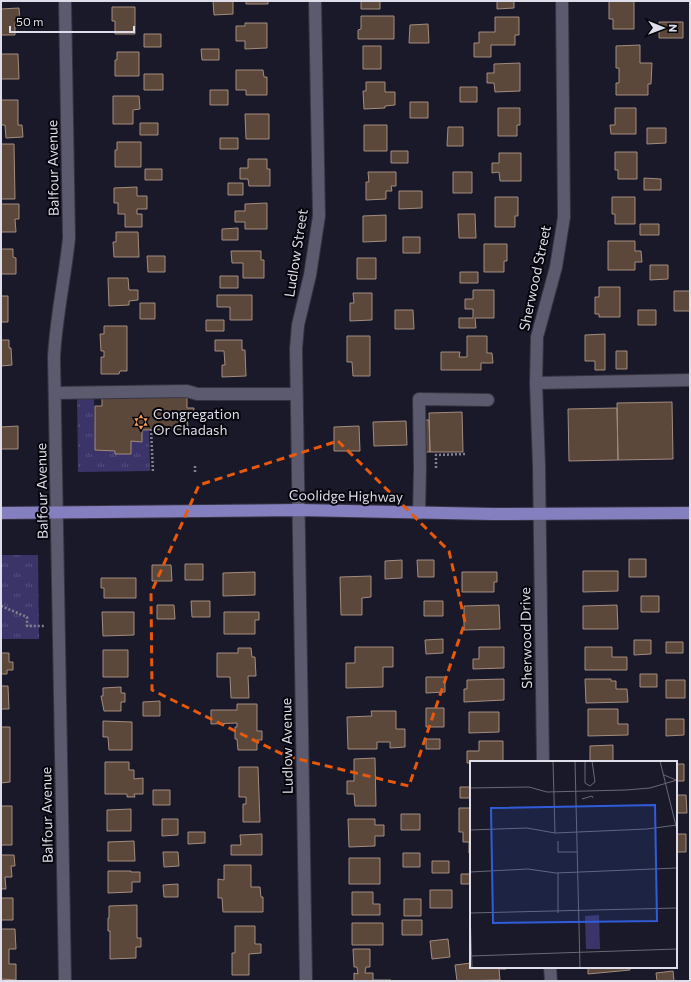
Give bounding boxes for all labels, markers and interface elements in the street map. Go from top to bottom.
scale bar [10,8,134,34]
north arrow [643,8,683,48]
text: 50 m [16,14,44,28]
text: N [667,24,680,32]
street label: Balfour Avenue [43,120,62,216]
street label: Ludlow Street [280,207,311,298]
street label: Sherwood Street [515,223,554,332]
place label: Congregation Or Chadash [153,405,240,438]
synagogue icon: Congregation Or Chadash [132,413,150,431]
street label: Balfour Avenue [32,443,51,539]
street label: Coolidge Highway [289,486,403,505]
street label: Sherwood Drive [516,587,535,689]
street label: Ludlow Avenue [277,698,296,794]
inset map [470,761,677,968]
street label: Balfour Avenue [37,767,56,863]

